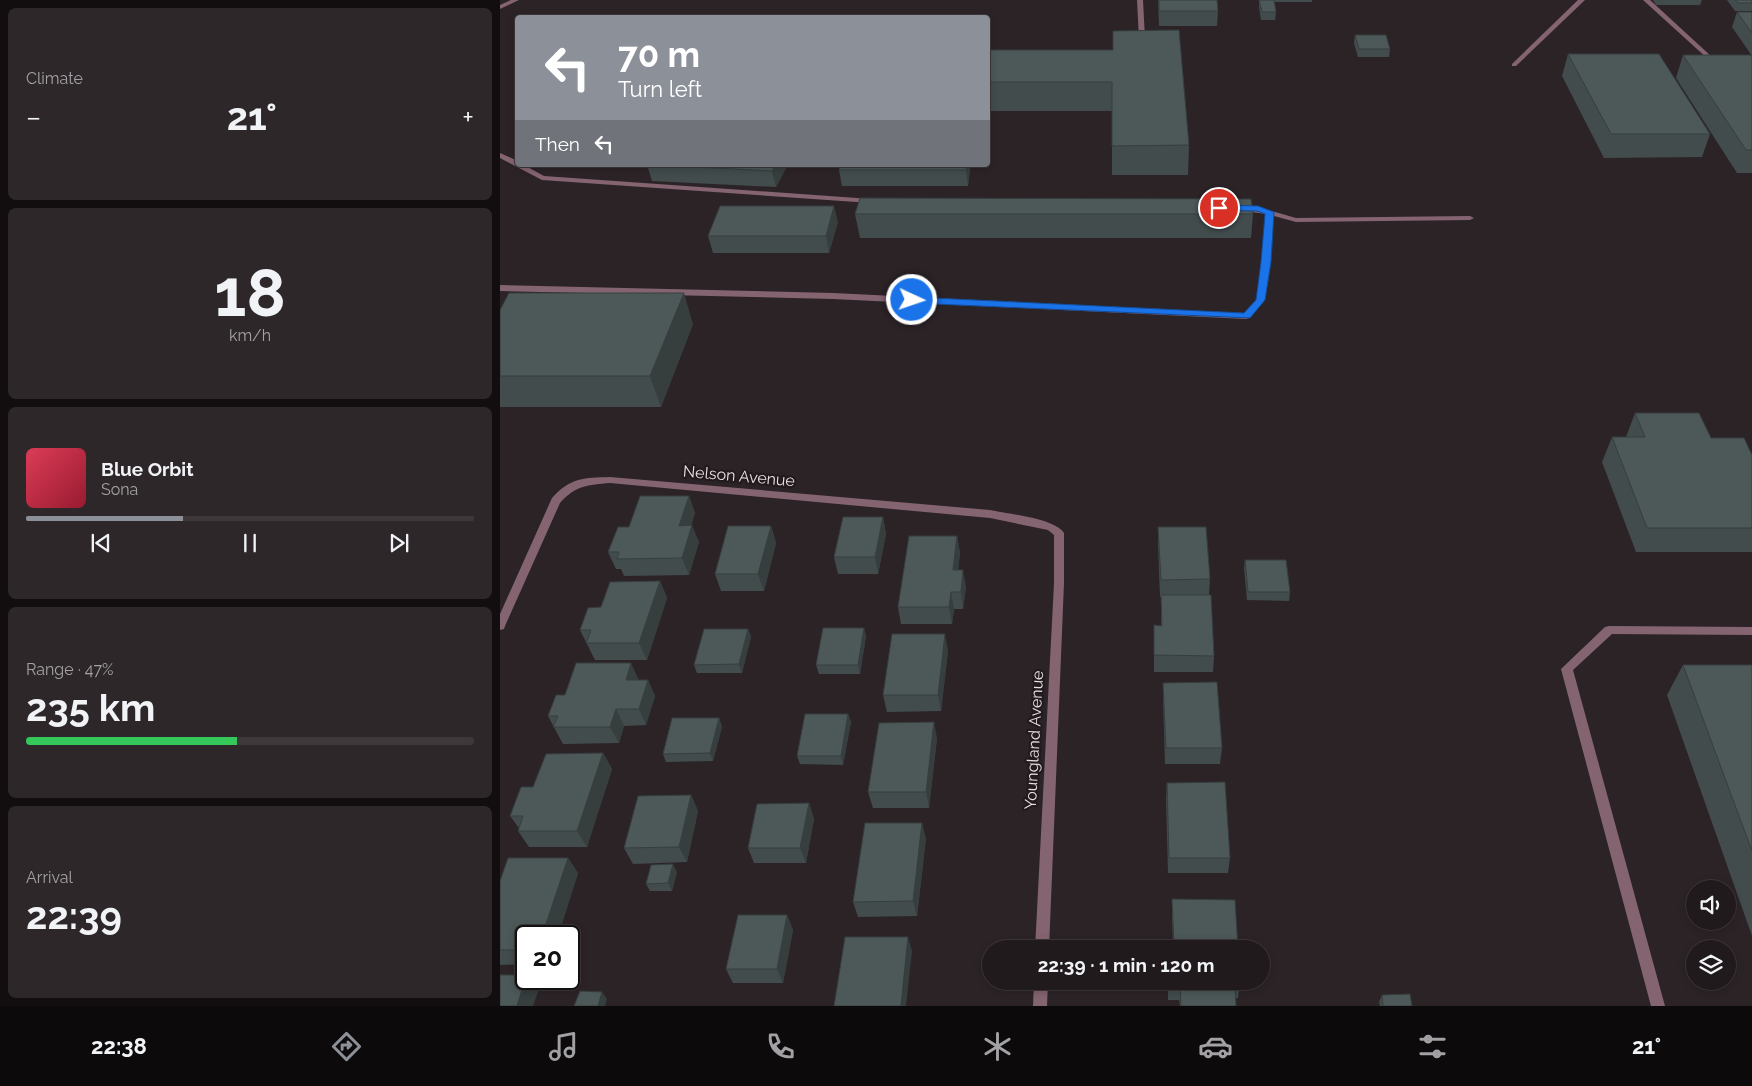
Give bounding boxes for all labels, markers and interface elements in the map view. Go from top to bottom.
text: 70 m [618,34,700,75]
icon: left [535,35,600,100]
text: Climate [26,69,83,88]
text: Turn left [618,76,702,102]
text: 21° [227,94,277,139]
text: − [26,101,41,134]
text: + [462,101,474,134]
icon: left [590,130,618,158]
text: Then [535,133,580,155]
pin [1198,187,1240,229]
icon: arrive [1205,194,1233,222]
text: 18 [214,255,286,331]
position arrow [885,273,937,325]
text: km/h [229,326,271,345]
text: Blue Orbit [101,458,193,480]
street label: Nelson Avenue [682,462,796,490]
text: Sona [101,480,138,499]
icon: previous [87,529,115,557]
icon: pause [236,529,264,557]
icon: next [385,529,413,557]
text: Range · 47% [26,660,113,679]
street label: Youngland Avenue [1021,670,1047,810]
text: 235 km [26,685,155,730]
text: Arrival [26,868,73,887]
map controls [1686,880,1736,990]
button: sound [1686,880,1736,930]
text: 22:39 [26,893,122,938]
speed limit sign: 20 [515,925,580,990]
button: layers [1686,940,1736,990]
text: 22:39 · 1 min · 120 m [1038,954,1214,976]
icon: directions [329,1029,364,1064]
icon: music [546,1029,581,1064]
icon: phone [763,1029,798,1064]
icon: climate [980,1029,1015,1064]
icon: car [1198,1029,1233,1064]
icon: filters [1415,1029,1450,1064]
text: 22:38 [91,1033,147,1059]
text: 21° [1632,1033,1661,1059]

